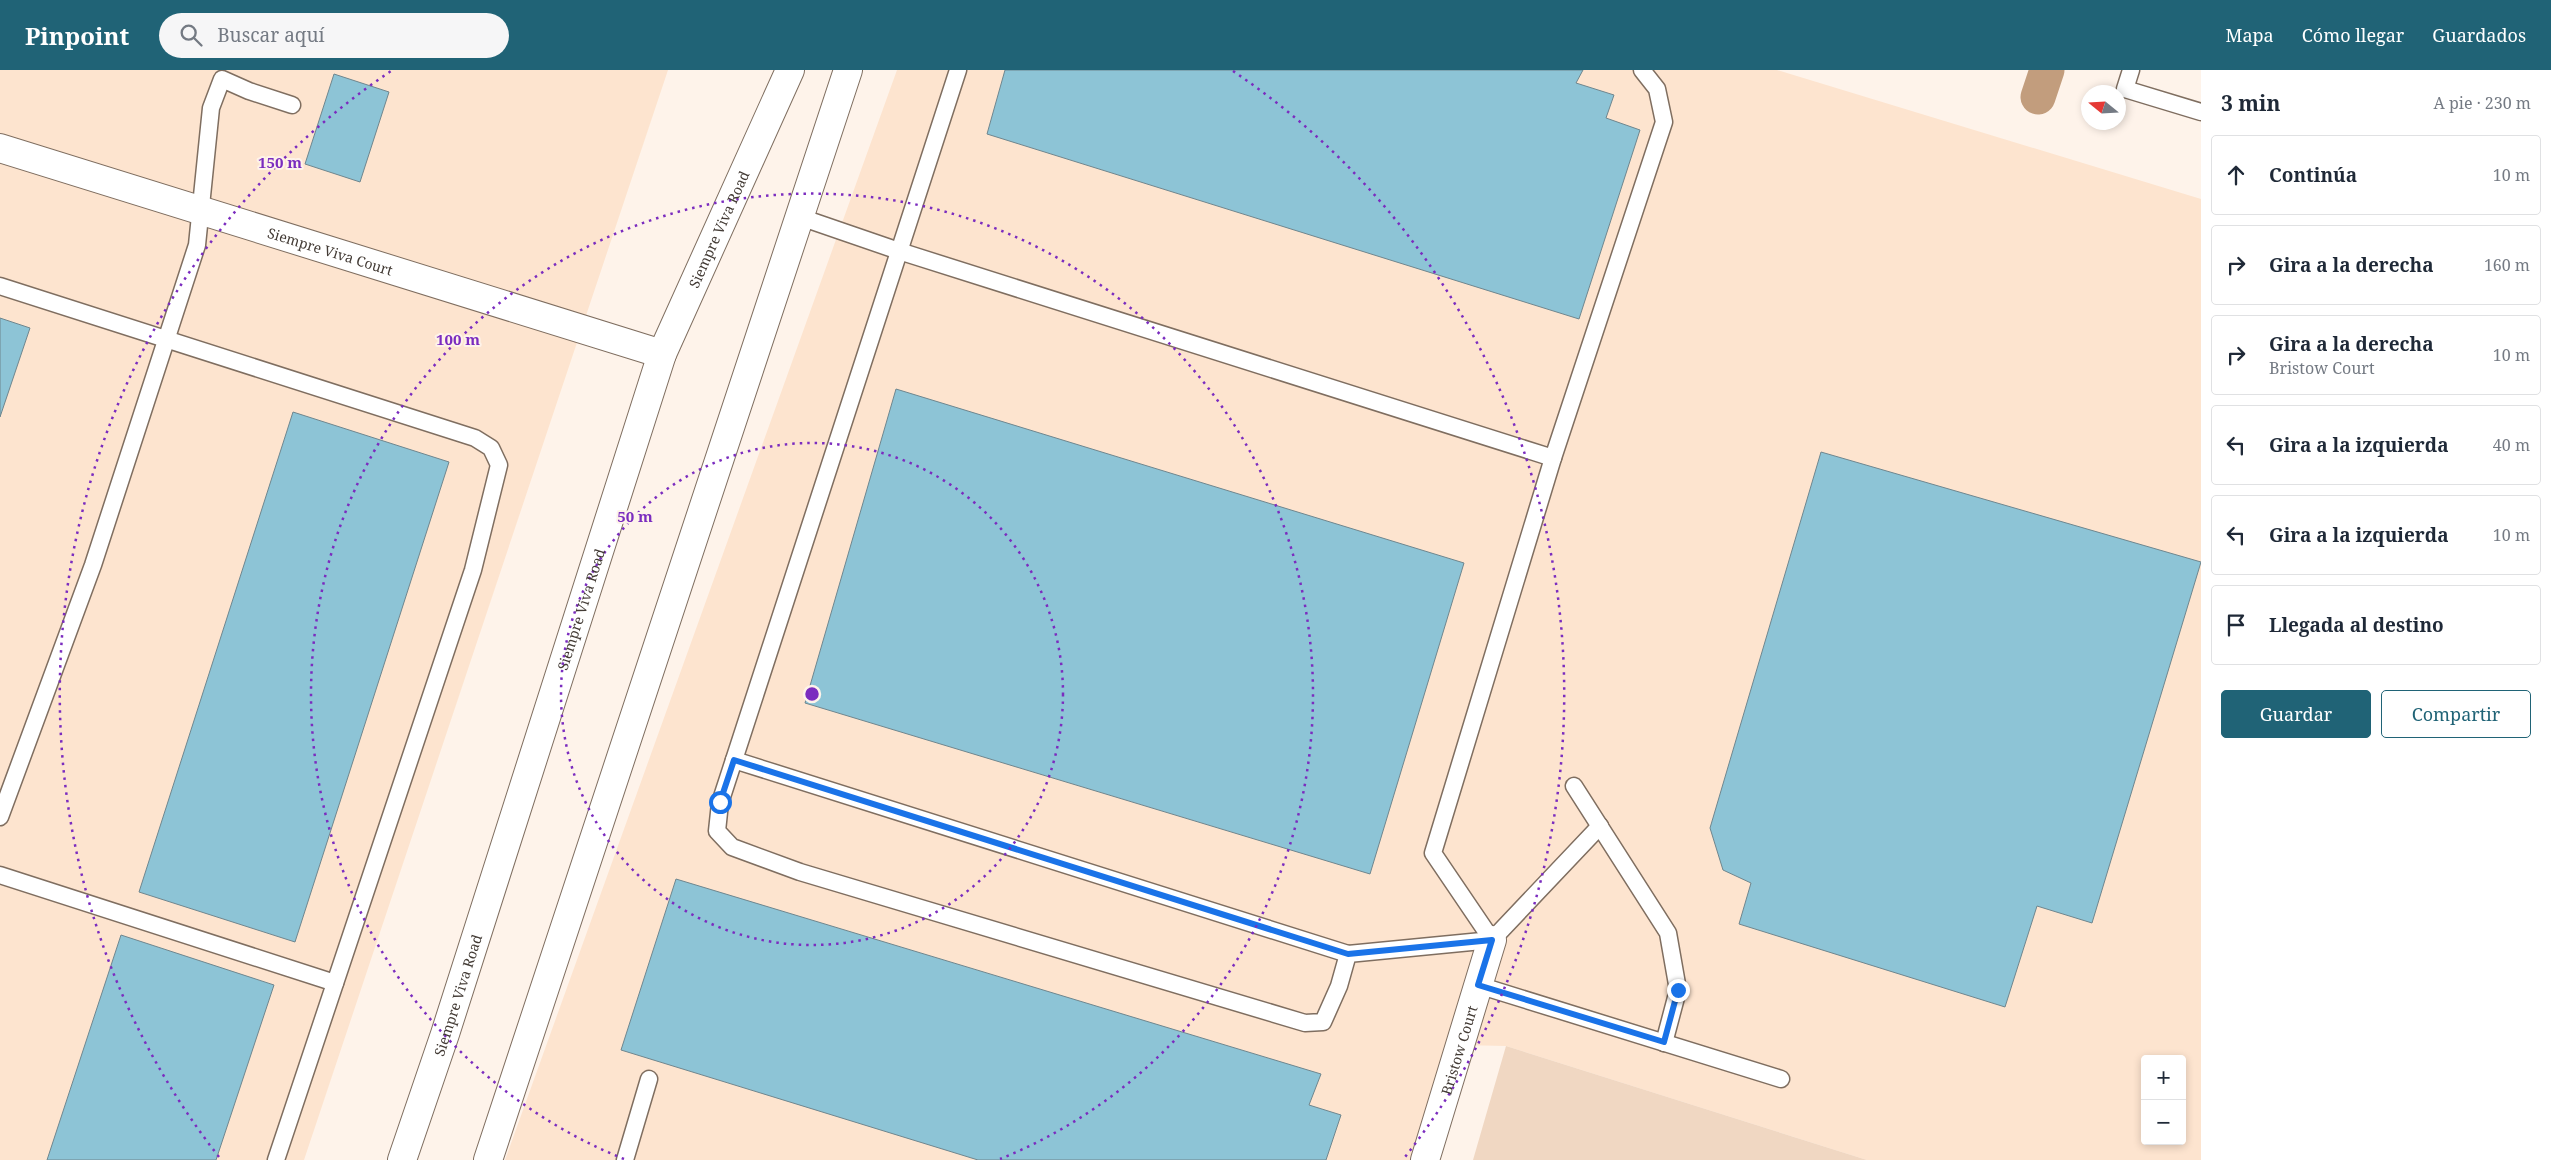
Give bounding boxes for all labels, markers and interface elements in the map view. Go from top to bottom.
search box [159,13,509,58]
text: Pinpoint [25,19,129,52]
icon: search [177,21,205,49]
text: Buscar aquí [217,22,325,48]
text: Mapa [2226,23,2274,47]
text: Cómo llegar [2302,23,2404,47]
text: Guardados [2432,23,2526,47]
north arrow [2081,85,2126,130]
text: 3 min [2221,89,2280,117]
text: A pie · 230 m [2434,92,2531,114]
text: 150 m [258,152,302,172]
icon: ahead [2222,161,2250,189]
text: Continúa [2269,162,2357,188]
text: 10 m [2493,164,2530,186]
street label: Siempre Viva Road [684,167,753,291]
street label: Siempre Viva Court [266,222,395,279]
icon: right [2222,251,2250,279]
text: Gira a la derecha [2269,252,2434,278]
text: 160 m [2484,254,2530,276]
text: 100 m [436,329,480,349]
text: Gira a la derecha [2269,331,2434,357]
icon: right [2222,341,2250,369]
text: 10 m [2493,344,2530,366]
text: Bristow Court [2269,357,2375,379]
icon: left [2222,431,2250,459]
text: Gira a la izquierda [2269,432,2449,458]
text: 40 m [2493,434,2530,456]
text: 50 m [617,506,653,526]
icon: left [2222,521,2250,549]
text: Gira a la izquierda [2269,522,2449,548]
text: 10 m [2493,524,2530,546]
street label: Siempre Viva Road [552,546,609,672]
icon: arrive [2222,611,2250,639]
text: Llegada al destino [2269,612,2444,638]
centre of rings [803,685,821,703]
button: Guardar [2221,690,2371,738]
button: Compartir [2381,690,2531,738]
route start [709,791,732,814]
street label: Siempre Viva Road [429,932,486,1058]
route end [1667,979,1690,1002]
street label: Bristow Court [1436,1003,1481,1097]
map controls [2141,1055,2186,1145]
button: + [2141,1055,2186,1100]
button: − [2141,1100,2186,1145]

